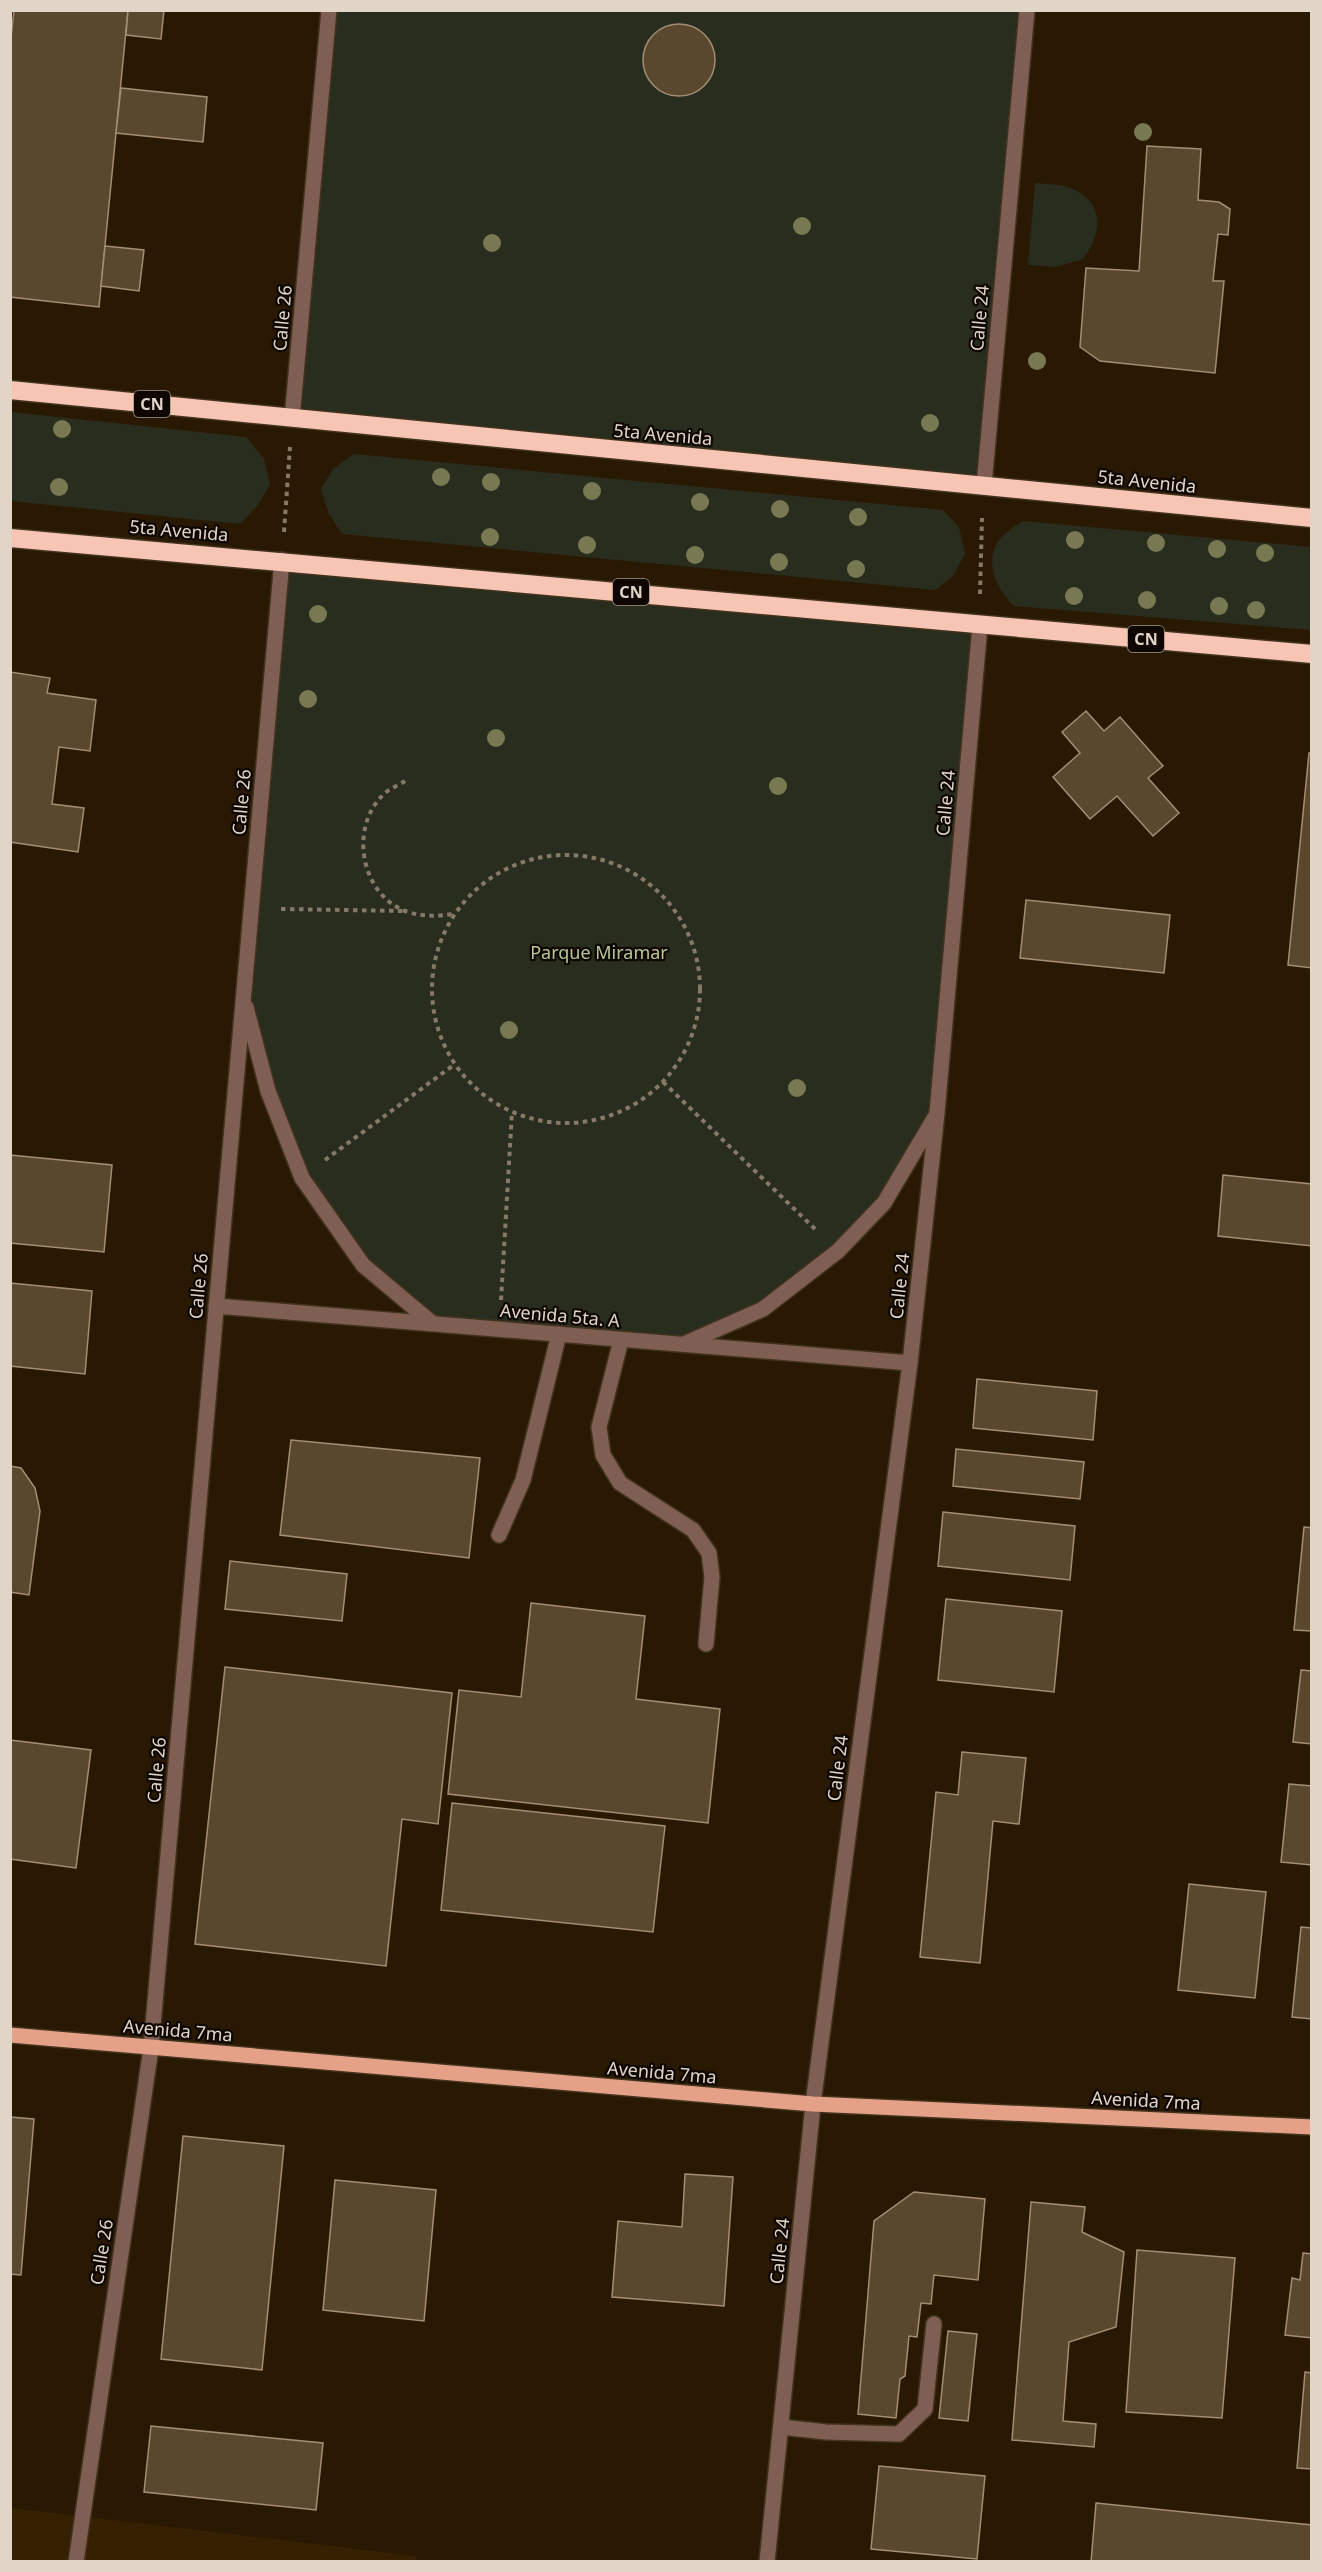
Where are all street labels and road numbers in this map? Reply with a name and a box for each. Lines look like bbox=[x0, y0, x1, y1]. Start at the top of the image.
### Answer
street label: Calle 26 bbox=[267, 284, 297, 352]
street label: Calle 24 bbox=[964, 284, 994, 352]
road number: CN bbox=[134, 391, 170, 417]
street label: 5ta Avenida bbox=[612, 418, 714, 450]
street label: 5ta Avenida bbox=[1096, 464, 1198, 498]
street label: 5ta Avenida bbox=[128, 514, 230, 546]
road number: CN bbox=[613, 579, 649, 605]
road number: CN bbox=[1128, 626, 1164, 652]
street label: Calle 26 bbox=[226, 768, 256, 836]
street label: Calle 24 bbox=[930, 769, 960, 837]
street label: Calle 26 bbox=[183, 1252, 213, 1320]
street label: Calle 24 bbox=[884, 1252, 914, 1320]
street label: Avenida 5ta. A bbox=[499, 1298, 621, 1332]
street label: Calle 24 bbox=[821, 1734, 853, 1802]
street label: Calle 26 bbox=[141, 1736, 171, 1804]
street label: Avenida 7ma bbox=[122, 2013, 234, 2047]
street label: Avenida 7ma bbox=[606, 2055, 718, 2089]
street label: Avenida 7ma bbox=[1091, 2085, 1201, 2115]
street label: Calle 26 bbox=[84, 2217, 118, 2287]
street label: Calle 24 bbox=[764, 2217, 794, 2285]

